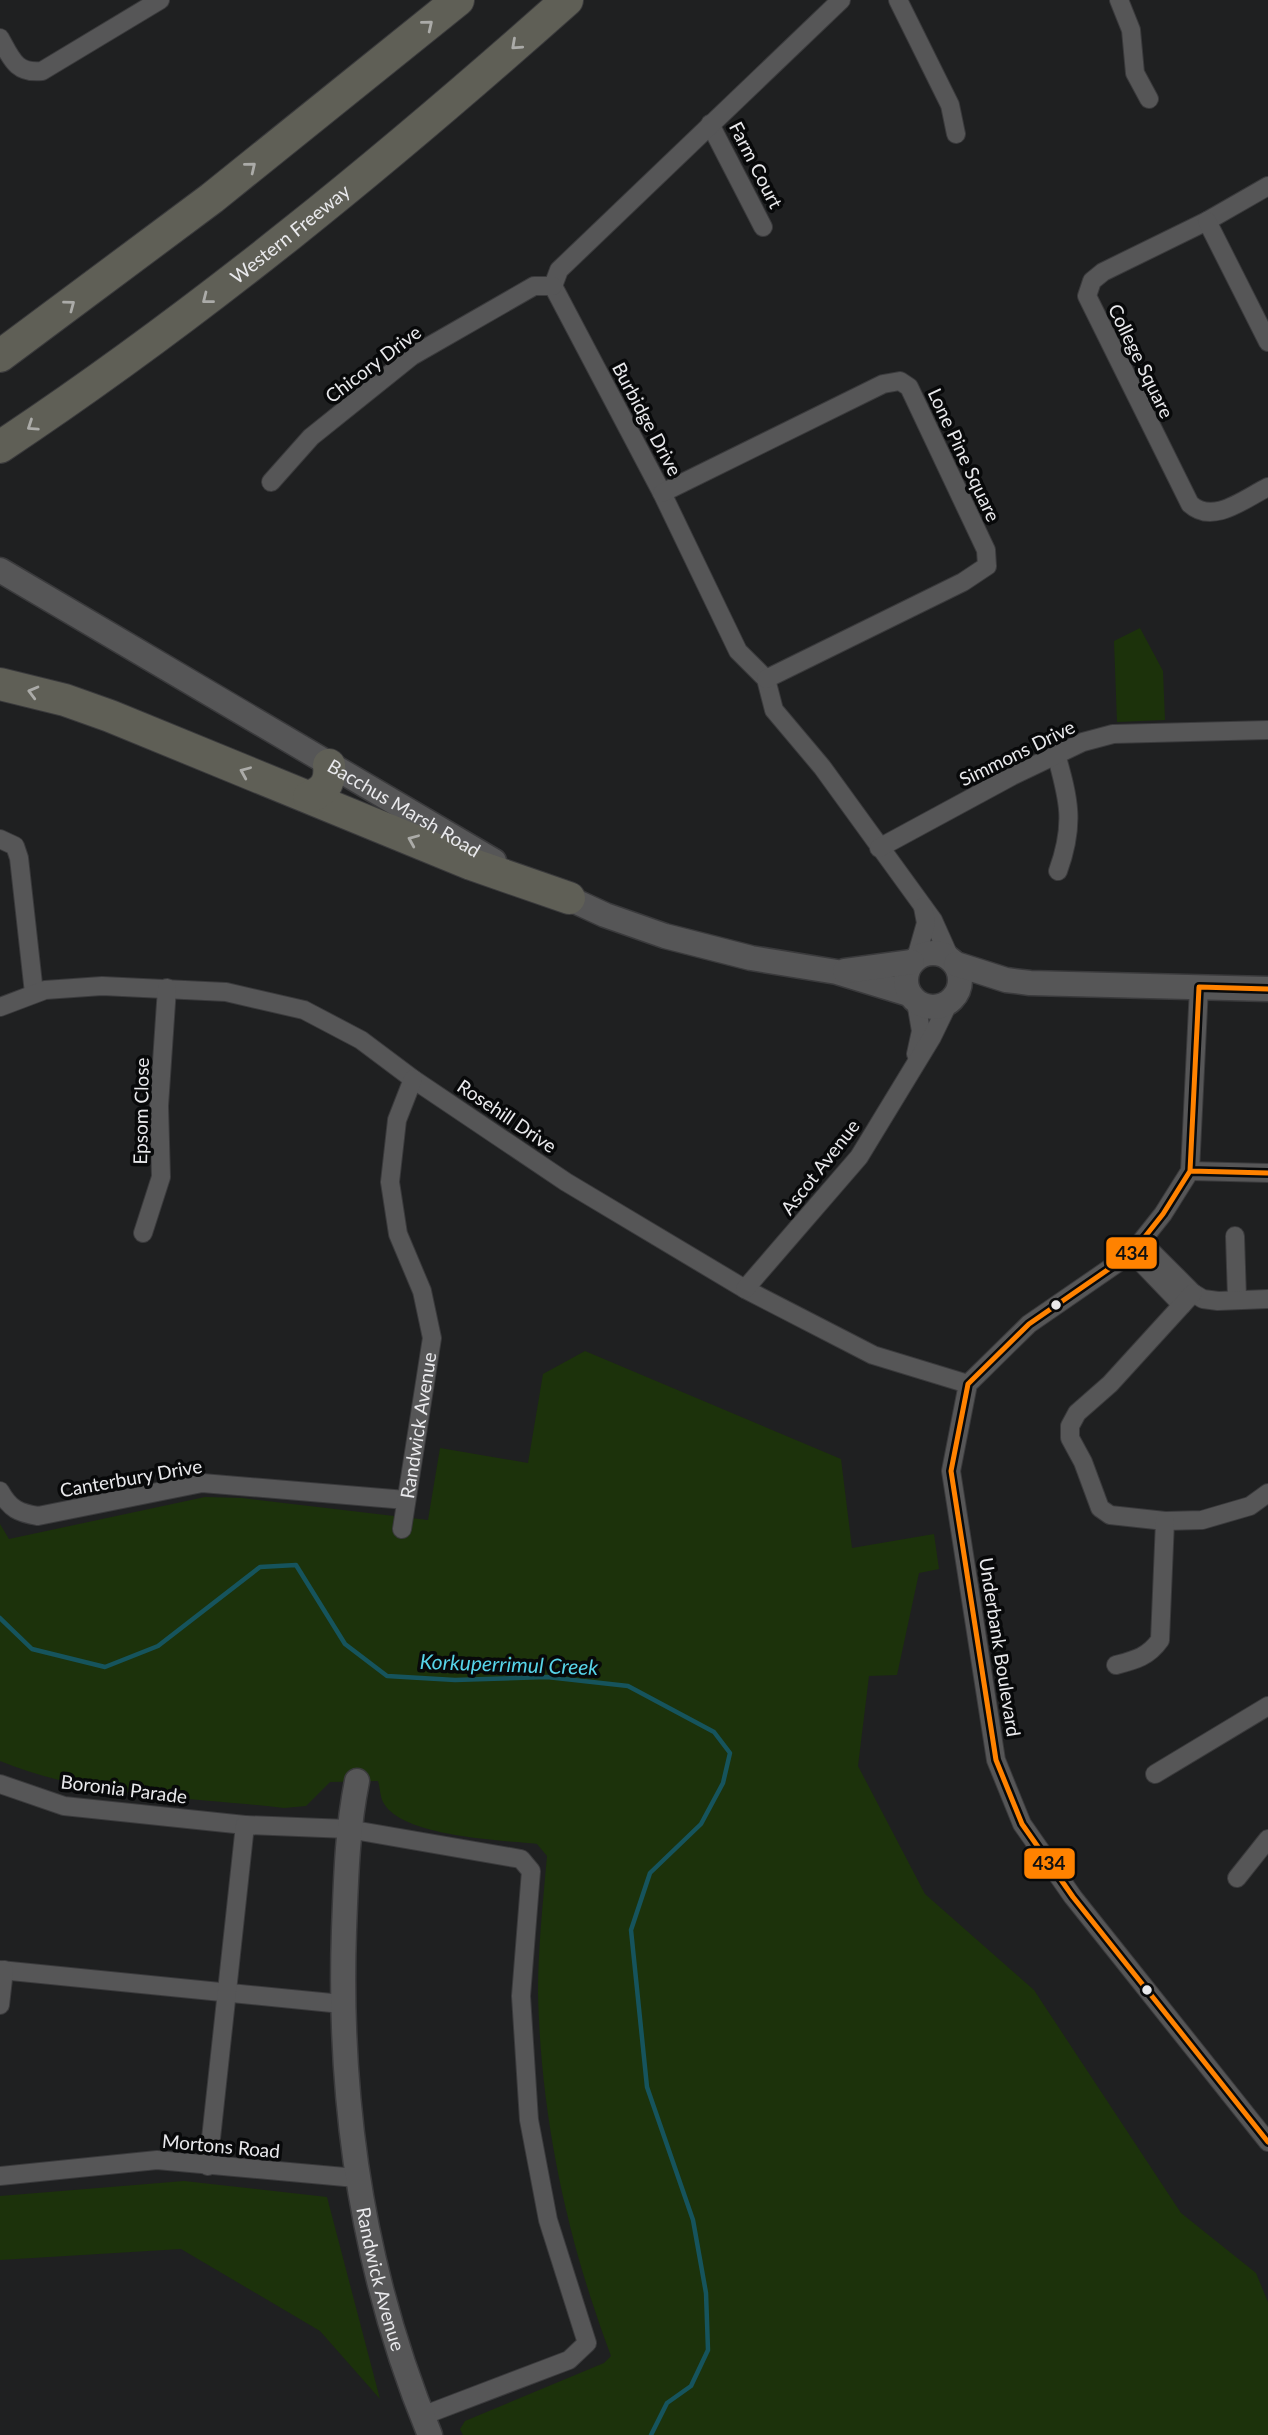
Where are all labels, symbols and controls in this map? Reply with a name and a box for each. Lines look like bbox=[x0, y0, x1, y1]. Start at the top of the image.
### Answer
one-way arrow bbox=[421, 20, 433, 33]
one-way arrow bbox=[511, 37, 524, 50]
street label: Farm Court bbox=[725, 118, 788, 212]
one-way arrow bbox=[244, 163, 256, 176]
street label: Western Freeway bbox=[225, 179, 354, 288]
one-way arrow bbox=[203, 290, 215, 303]
street label: College Square bbox=[1104, 300, 1179, 422]
one-way arrow bbox=[62, 301, 75, 313]
street label: Chicory Drive bbox=[320, 320, 425, 407]
street label: Burbidge Drive bbox=[608, 358, 687, 480]
street label: Lone Pine Square bbox=[924, 385, 1005, 525]
one-way arrow bbox=[27, 417, 40, 430]
one-way arrow bbox=[27, 685, 39, 700]
street label: Simmons Drive bbox=[955, 715, 1078, 790]
street label: Bacchus Marsh Road bbox=[324, 754, 485, 862]
one-way arrow bbox=[240, 766, 252, 780]
one-way arrow bbox=[408, 834, 420, 848]
street label: Epsom Close bbox=[128, 1057, 153, 1165]
street label: Rosehill Drive bbox=[453, 1074, 561, 1157]
street label: Ascot Avenue bbox=[775, 1114, 864, 1219]
line badge: 434 bbox=[1105, 1236, 1158, 1270]
text: 434 bbox=[1115, 1241, 1149, 1264]
unlabelled marker bbox=[1049, 1298, 1063, 1312]
street label: Randwick Avenue bbox=[395, 1350, 441, 1500]
street label: Canterbury Drive bbox=[58, 1454, 204, 1501]
street label: Underbank Boulevard bbox=[975, 1556, 1026, 1738]
water label: Korkuperrimul Creek bbox=[419, 1648, 600, 1679]
street label: Boronia Parade bbox=[60, 1769, 189, 1808]
line badge: 434 bbox=[1023, 1847, 1076, 1880]
text: 434 bbox=[1032, 1851, 1066, 1874]
unlabelled marker bbox=[1140, 1983, 1154, 1997]
street label: Mortons Road bbox=[161, 2129, 281, 2162]
street label: Randwick Avenue bbox=[352, 2205, 410, 2354]

